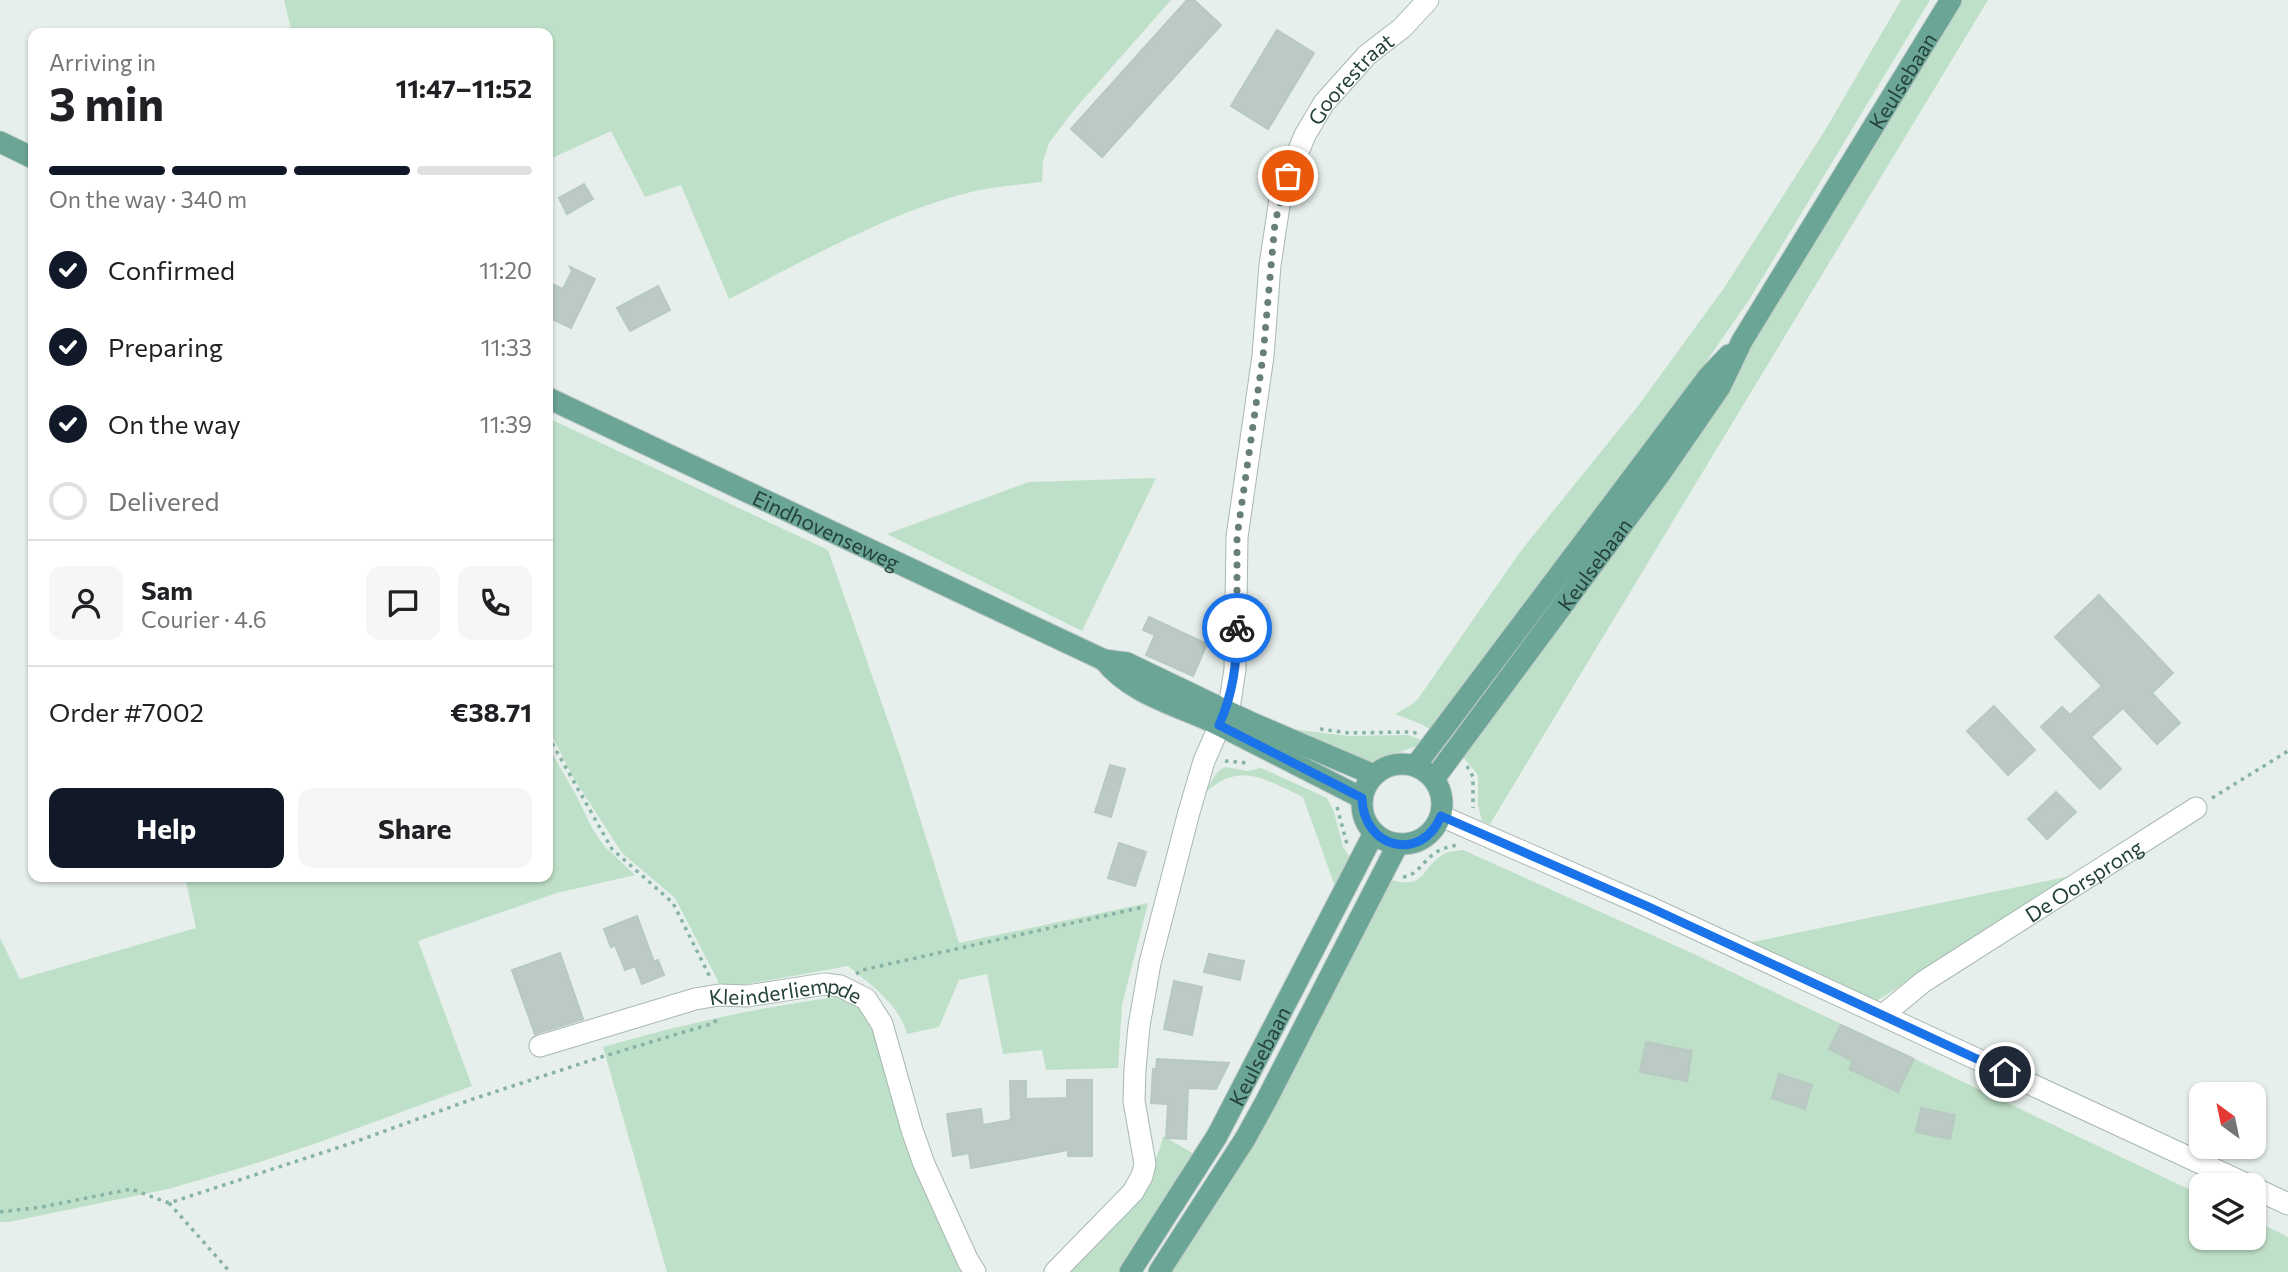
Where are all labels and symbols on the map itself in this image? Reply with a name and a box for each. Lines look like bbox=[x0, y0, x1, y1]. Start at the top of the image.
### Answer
street label: Goorestraat bbox=[1302, 27, 1398, 129]
street label: Keulsebaan bbox=[1863, 28, 1941, 133]
pin bbox=[1258, 146, 1318, 206]
street label: Eindhovenseweg bbox=[749, 484, 904, 575]
street label: Keulsebaan bbox=[1551, 513, 1636, 615]
courier bbox=[1202, 593, 1272, 663]
street label: De Oorsprong bbox=[2020, 833, 2147, 926]
street label: Kleinderliempde bbox=[707, 971, 866, 1009]
street label: Keulsebaan bbox=[1223, 1002, 1295, 1110]
pin bbox=[1975, 1042, 2035, 1102]
north arrow bbox=[2189, 1082, 2266, 1158]

